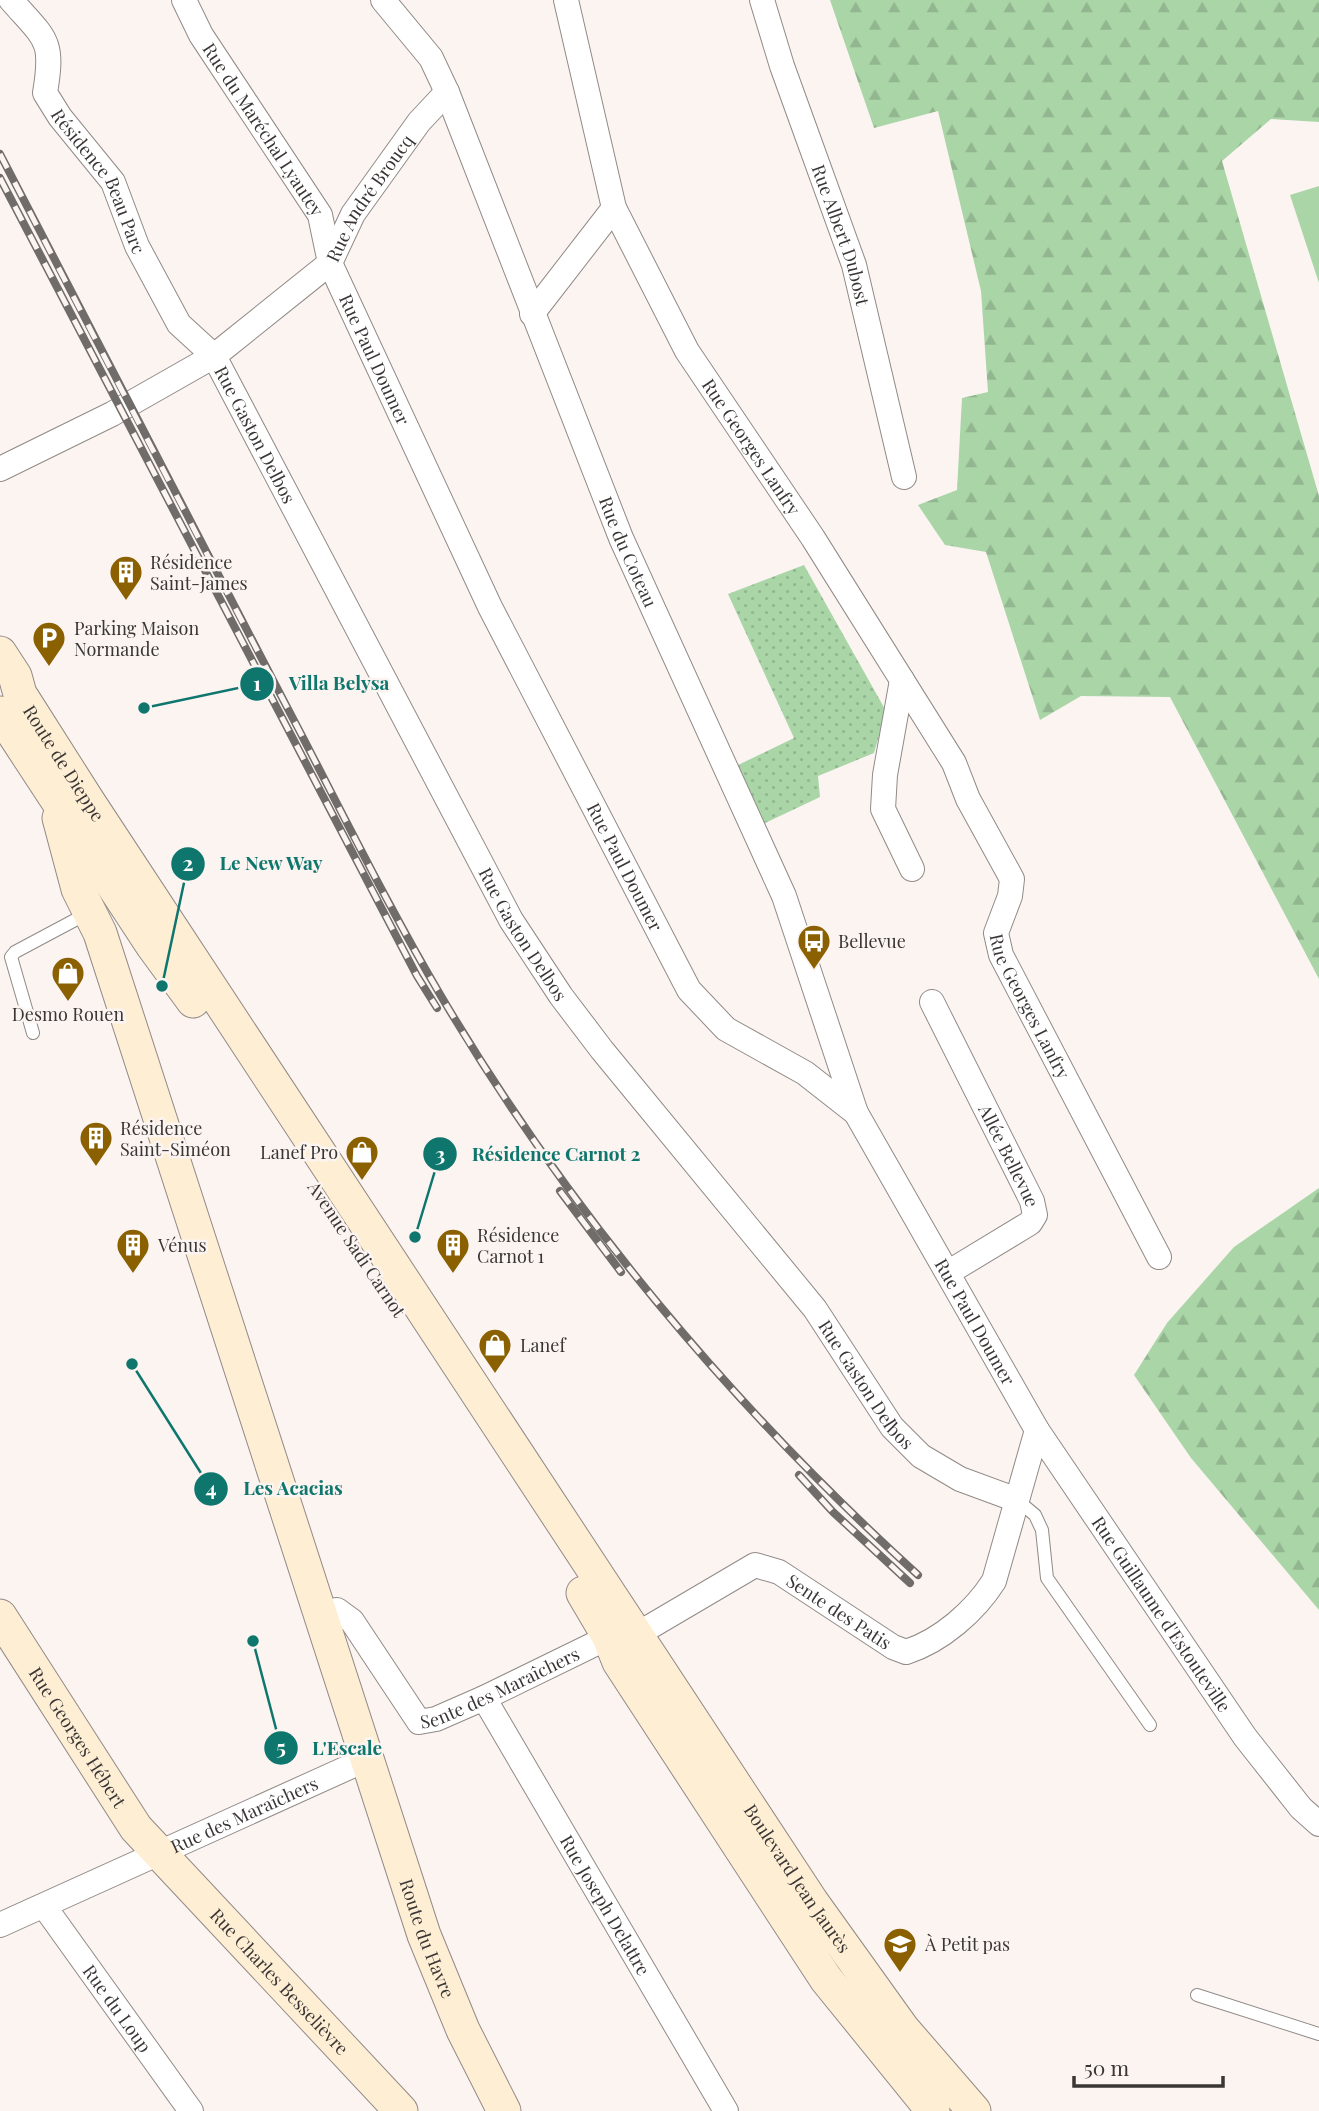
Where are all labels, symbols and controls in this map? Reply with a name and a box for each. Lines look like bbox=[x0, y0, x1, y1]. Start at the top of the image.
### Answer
street label: Rue du Maréchal Lyautey bbox=[197, 38, 329, 221]
street label: Résidence Beau Parc bbox=[46, 104, 151, 258]
street label: Rue André Broucq bbox=[320, 129, 418, 266]
street label: Rue Albert Dubost bbox=[807, 161, 875, 308]
street label: Rue Paul Doumer bbox=[334, 290, 416, 429]
street label: Rue Gaston Delbos bbox=[209, 362, 301, 507]
street label: Rue Georges Lanfry bbox=[697, 374, 806, 520]
street label: Rue du Coteau bbox=[594, 493, 663, 611]
place label: Résidence Saint-James bbox=[150, 550, 248, 595]
building icon: Résidence Saint-James bbox=[107, 553, 145, 602]
place label: Parking Maison Normande bbox=[74, 616, 199, 661]
parking icon: Parking Maison Normande bbox=[30, 619, 68, 668]
callout: Villa Belysa bbox=[240, 664, 403, 704]
text: 1 bbox=[253, 668, 261, 696]
text: Villa Belysa bbox=[288, 669, 390, 695]
street label: Route de Dieppe bbox=[18, 700, 110, 826]
street label: Rue Paul Doumer bbox=[582, 799, 668, 935]
callout: Le New Way bbox=[170, 844, 338, 884]
text: 2 bbox=[183, 848, 194, 876]
text: Le New Way bbox=[219, 849, 323, 875]
street label: Rue Gaston Delbos bbox=[473, 863, 573, 1005]
bus stop icon: Bellevue bbox=[795, 922, 833, 971]
place label: Bellevue bbox=[838, 929, 906, 953]
street label: Rue Georges Lanfry bbox=[985, 931, 1076, 1083]
shop icon: Desmo Rouen bbox=[49, 954, 87, 1003]
place label: Desmo Rouen bbox=[12, 1002, 124, 1026]
street label: Allée Bellevue bbox=[973, 1099, 1045, 1209]
place label: Résidence Saint-Siméon bbox=[120, 1116, 231, 1161]
building icon: Résidence Saint-Siméon bbox=[77, 1119, 115, 1168]
shop icon: Lanef Pro bbox=[343, 1133, 381, 1182]
callout: Résidence Carnot 2 bbox=[423, 1134, 654, 1174]
text: 3 bbox=[435, 1139, 445, 1167]
place label: Lanef Pro bbox=[260, 1140, 338, 1164]
text: Résidence Carnot 2 bbox=[472, 1140, 640, 1166]
street label: Avenue Sadi Carnot bbox=[302, 1176, 412, 1322]
place label: Résidence Carnot 1 bbox=[477, 1223, 559, 1268]
building icon: Vénus bbox=[114, 1226, 152, 1275]
building icon: Résidence Carnot 1 bbox=[434, 1226, 472, 1275]
place label: Vénus bbox=[157, 1233, 207, 1257]
street label: Rue Paul Doumer bbox=[930, 1254, 1021, 1389]
street label: Rue Gaston Delbos bbox=[813, 1315, 919, 1454]
shop icon: Lanef bbox=[476, 1326, 514, 1375]
place label: Lanef bbox=[520, 1333, 567, 1357]
callout: Les Acacias bbox=[193, 1469, 357, 1509]
text: 4 bbox=[205, 1473, 217, 1501]
text: Les Acacias bbox=[243, 1474, 343, 1500]
street label: Rue Guillaume d'Estouteville bbox=[1087, 1511, 1237, 1717]
street label: Sente des Patis bbox=[782, 1568, 896, 1655]
street label: Sente des Maraîchers bbox=[418, 1641, 583, 1734]
street label: Rue Georges Hébert bbox=[24, 1662, 132, 1813]
callout: L'Escale bbox=[263, 1728, 396, 1768]
text: 5 bbox=[276, 1732, 286, 1760]
text: L'Escale bbox=[312, 1734, 382, 1760]
street label: Rue des Maraîchers bbox=[167, 1771, 322, 1858]
street label: Boulevard Jean Jaurès bbox=[739, 1799, 856, 1957]
street label: Rue Joseph Delattre bbox=[555, 1830, 656, 1980]
street label: Route du Havre bbox=[395, 1876, 461, 2001]
street label: Rue Charles Besselièvre bbox=[205, 1903, 354, 2060]
school or university icon: À Petit pas bbox=[881, 1925, 919, 1974]
place label: À Petit pas bbox=[924, 1932, 1010, 1956]
street label: Rue du Loup bbox=[78, 1960, 157, 2057]
scale bar bbox=[1074, 2044, 1223, 2088]
text: 50 m bbox=[1084, 2053, 1130, 2081]

